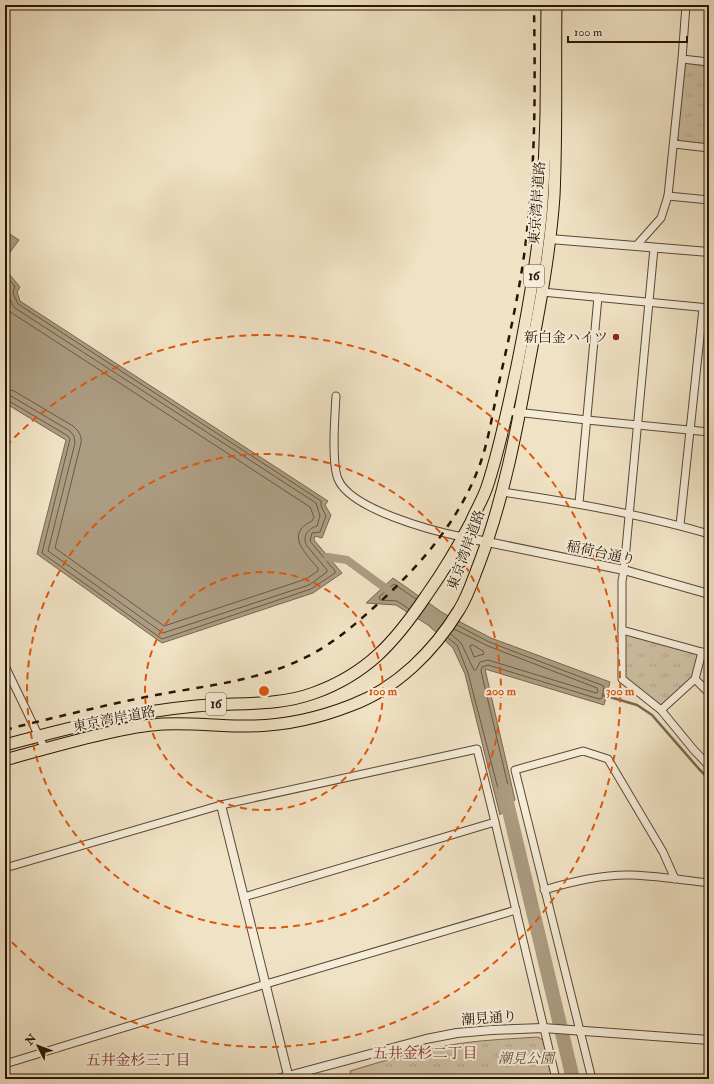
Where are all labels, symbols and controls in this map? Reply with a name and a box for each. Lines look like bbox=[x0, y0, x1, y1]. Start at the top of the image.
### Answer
scale bar bbox=[568, 18, 687, 44]
text: 100 m bbox=[574, 25, 603, 40]
street label: 東京湾岸道路 bbox=[526, 161, 548, 245]
road number: 16 bbox=[524, 265, 544, 287]
place label: 新白金ハイツ bbox=[524, 329, 608, 346]
marker: 新白金ハイツ bbox=[611, 332, 621, 342]
street label: 東京湾岸道路 bbox=[444, 508, 488, 592]
street label: 稲荷台通り bbox=[565, 537, 637, 569]
centre of rings bbox=[257, 684, 271, 698]
text: 100 m bbox=[369, 684, 398, 699]
text: 200 m bbox=[486, 684, 517, 699]
text: 300 m bbox=[606, 684, 635, 699]
road number: 16 bbox=[206, 693, 226, 715]
street label: 東京湾岸道路 bbox=[71, 703, 157, 735]
street label: 潮見通り bbox=[460, 1008, 518, 1028]
north arrow bbox=[18, 1026, 58, 1066]
text: N bbox=[22, 1031, 40, 1048]
district label: 五井金杉二丁目 bbox=[372, 1044, 478, 1063]
park label: 潮見公園 bbox=[498, 1050, 556, 1067]
district label: 五井金杉三丁目 bbox=[85, 1051, 191, 1070]

